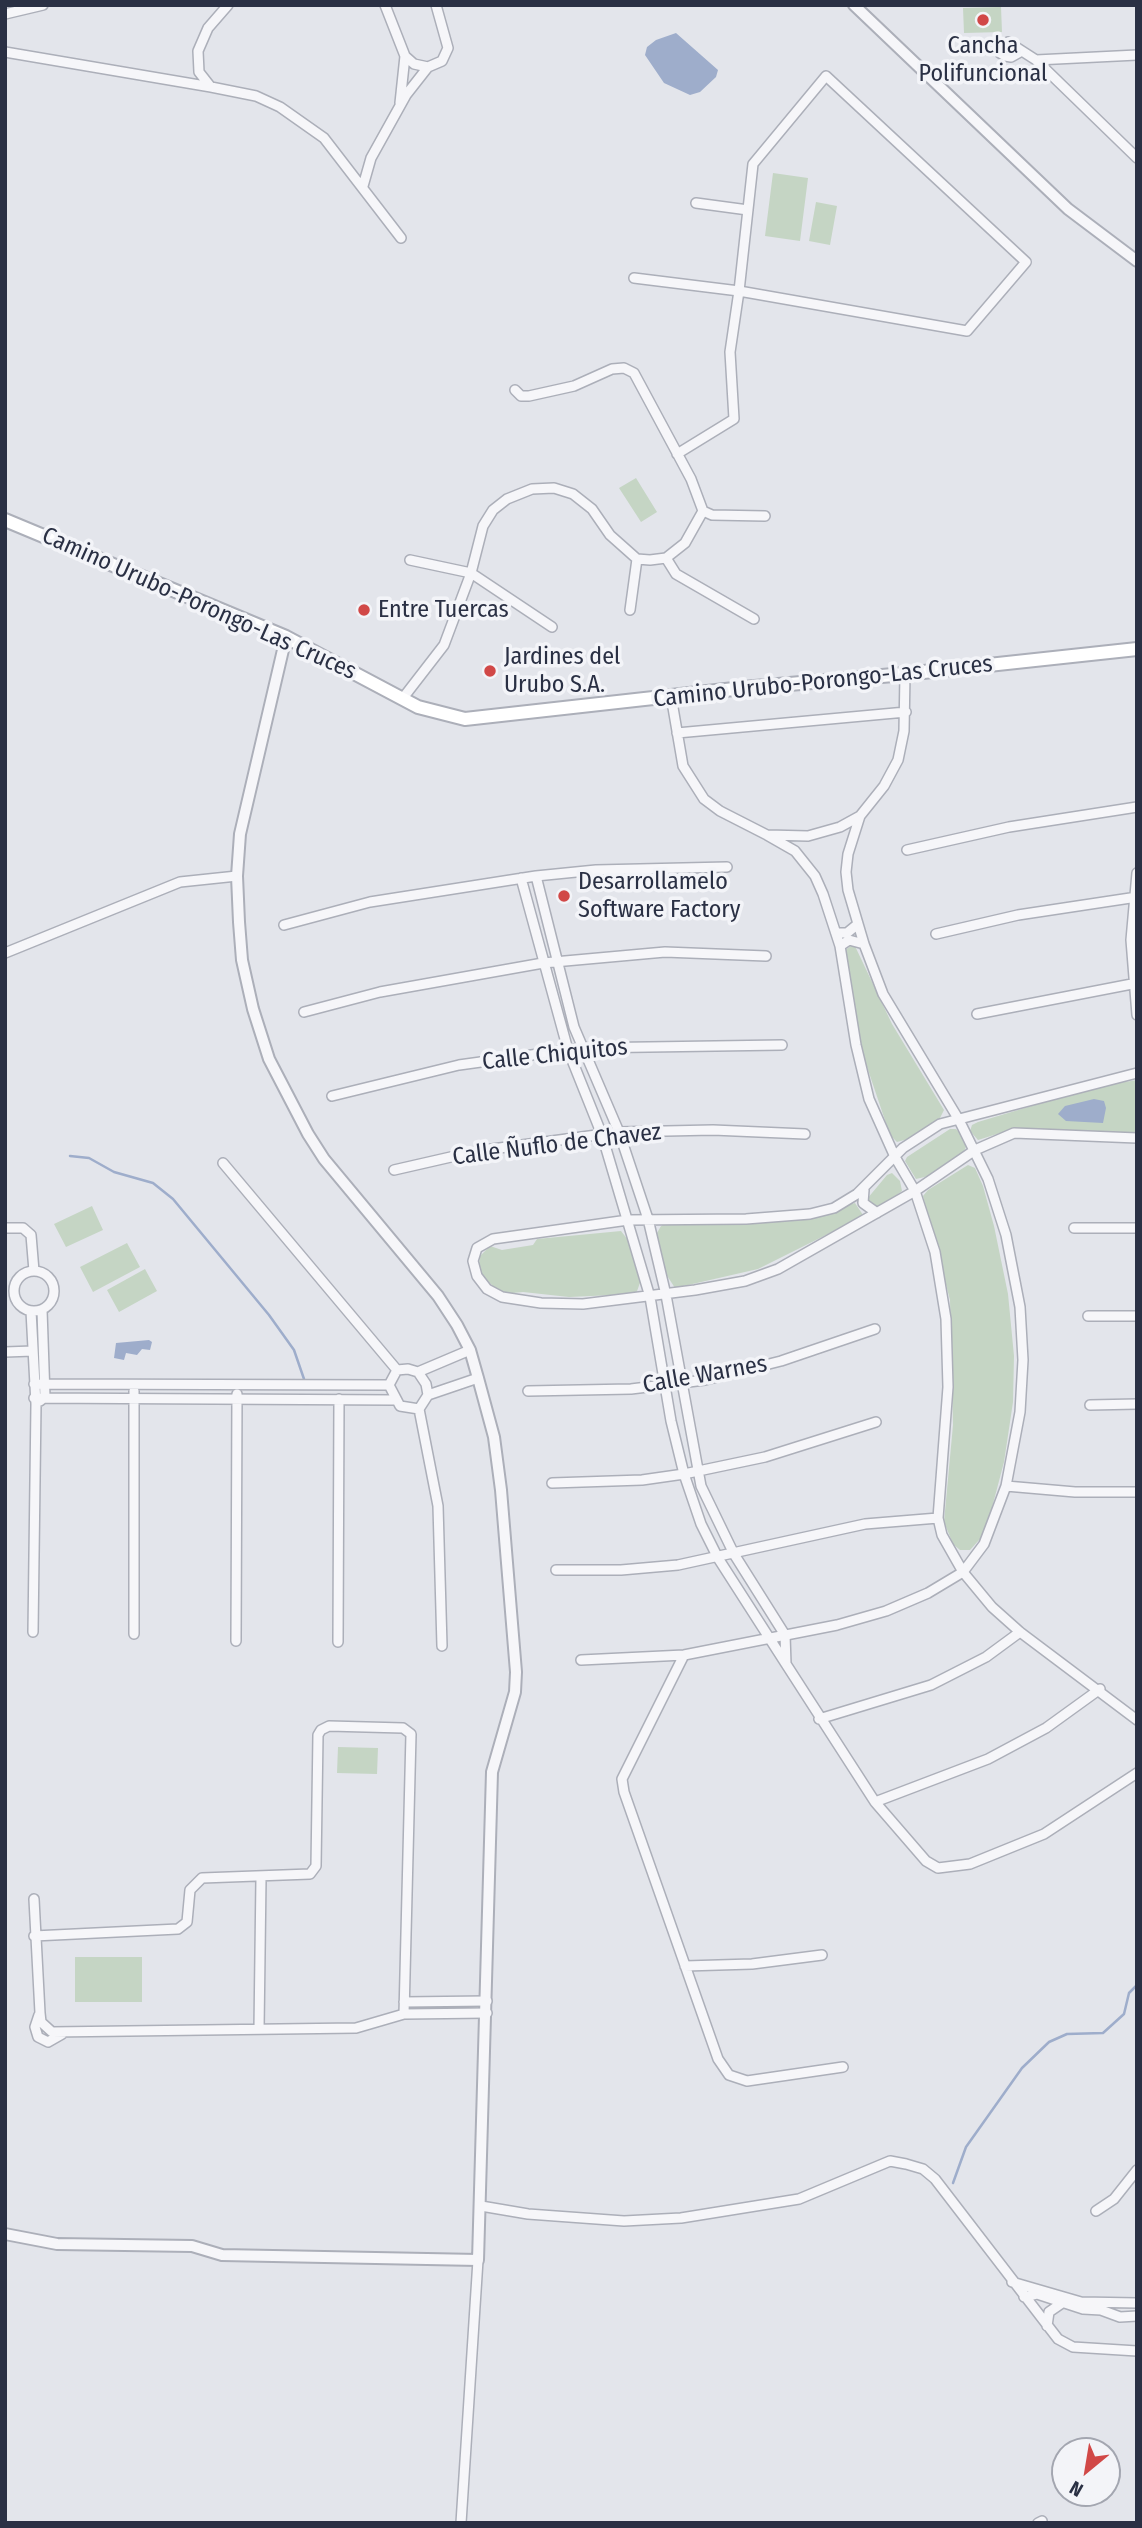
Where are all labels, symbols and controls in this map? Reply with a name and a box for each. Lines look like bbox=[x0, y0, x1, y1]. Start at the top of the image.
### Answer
marker: Cancha Polifuncional bbox=[975, 12, 991, 28]
place label: Cancha Polifuncional bbox=[919, 32, 1047, 88]
street label: Camino Urubo-Porongo-Las Cruces bbox=[37, 522, 361, 686]
place label: Entre Tuercas bbox=[378, 596, 509, 624]
marker: Entre Tuercas bbox=[356, 602, 372, 618]
place label: Jardines del Urubo S.A. bbox=[504, 643, 620, 699]
street label: Camino Urubo-Porongo-Las Cruces bbox=[652, 650, 994, 714]
marker: Jardines del Urubo S.A. bbox=[482, 663, 498, 679]
place label: Desarrollamelo Software Factory bbox=[578, 868, 740, 924]
marker: Desarrollamelo Software Factory bbox=[556, 888, 572, 904]
street label: Calle Chiquitos bbox=[481, 1033, 629, 1077]
street label: Calle Ñuflo de Chavez bbox=[451, 1118, 663, 1172]
street label: Calle Warnes bbox=[641, 1350, 769, 1400]
north arrow bbox=[1051, 2437, 1121, 2507]
text: N bbox=[1066, 2476, 1087, 2502]

